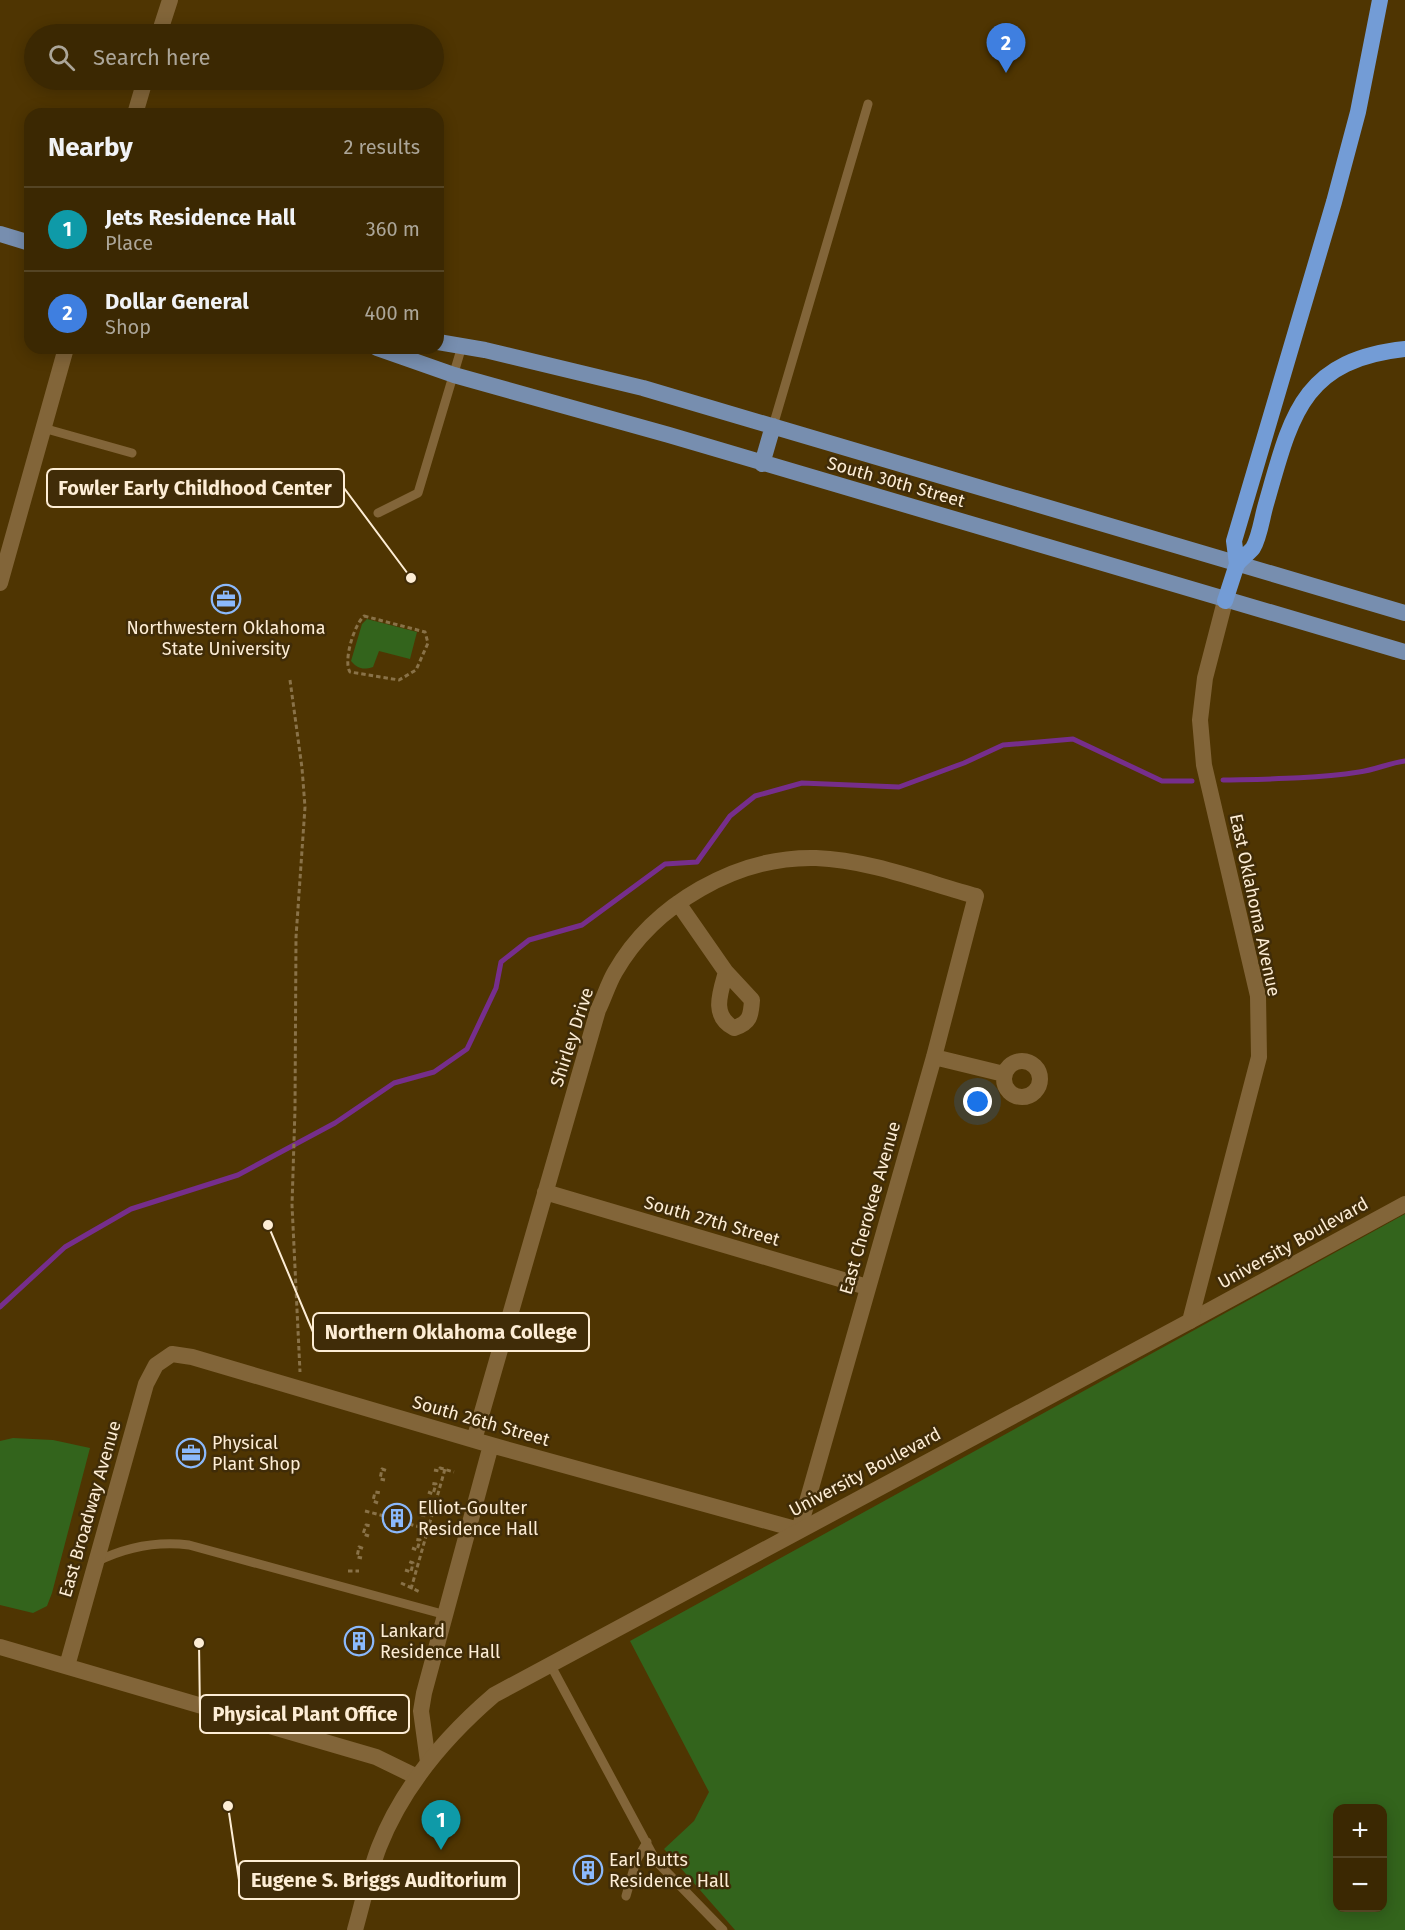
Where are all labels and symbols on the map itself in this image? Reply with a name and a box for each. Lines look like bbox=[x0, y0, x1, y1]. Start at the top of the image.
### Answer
pin: 2 bbox=[986, 23, 1026, 73]
street label: South 30th Street bbox=[825, 452, 968, 512]
callout: Fowler Early Childhood Center bbox=[47, 469, 344, 507]
text: Fowler Early Childhood Center bbox=[58, 476, 333, 500]
office icon: Northwestern Oklahoma State University bbox=[210, 583, 242, 615]
place label: Northwestern Oklahoma State University bbox=[126, 617, 326, 660]
street label: East Oklahoma Avenue bbox=[1225, 812, 1285, 998]
street label: Shirley Drive bbox=[546, 985, 598, 1089]
your location bbox=[963, 1087, 992, 1116]
street label: East Cherokee Avenue bbox=[835, 1119, 905, 1297]
street label: South 27th Street bbox=[642, 1191, 783, 1251]
street label: University Boulevard bbox=[1214, 1192, 1372, 1294]
callout: Northern Oklahoma College bbox=[313, 1313, 589, 1351]
text: Northern Oklahoma College bbox=[325, 1320, 577, 1344]
street label: South 26th Street bbox=[410, 1391, 553, 1451]
street label: East Broadway Avenue bbox=[54, 1418, 126, 1600]
street label: University Boulevard bbox=[785, 1423, 945, 1521]
place label: Physical Plant Shop bbox=[212, 1432, 301, 1475]
office icon: Physical Plant Shop bbox=[175, 1437, 207, 1469]
place label: Elliot-Goulter Residence Hall bbox=[418, 1497, 538, 1540]
building icon: Elliot-Goulter Residence Hall bbox=[381, 1502, 413, 1534]
place label: Lankard Residence Hall bbox=[380, 1620, 500, 1663]
building icon: Lankard Residence Hall bbox=[343, 1625, 375, 1657]
callout: Physical Plant Office bbox=[200, 1695, 409, 1733]
text: Physical Plant Office bbox=[212, 1702, 398, 1726]
pin: 1 bbox=[422, 1800, 460, 1850]
place label: Earl Butts Residence Hall bbox=[609, 1849, 729, 1892]
building icon: Earl Butts Residence Hall bbox=[572, 1854, 604, 1886]
callout: Eugene S. Briggs Auditorium bbox=[239, 1861, 519, 1899]
text: Eugene S. Briggs Auditorium bbox=[251, 1868, 507, 1892]

